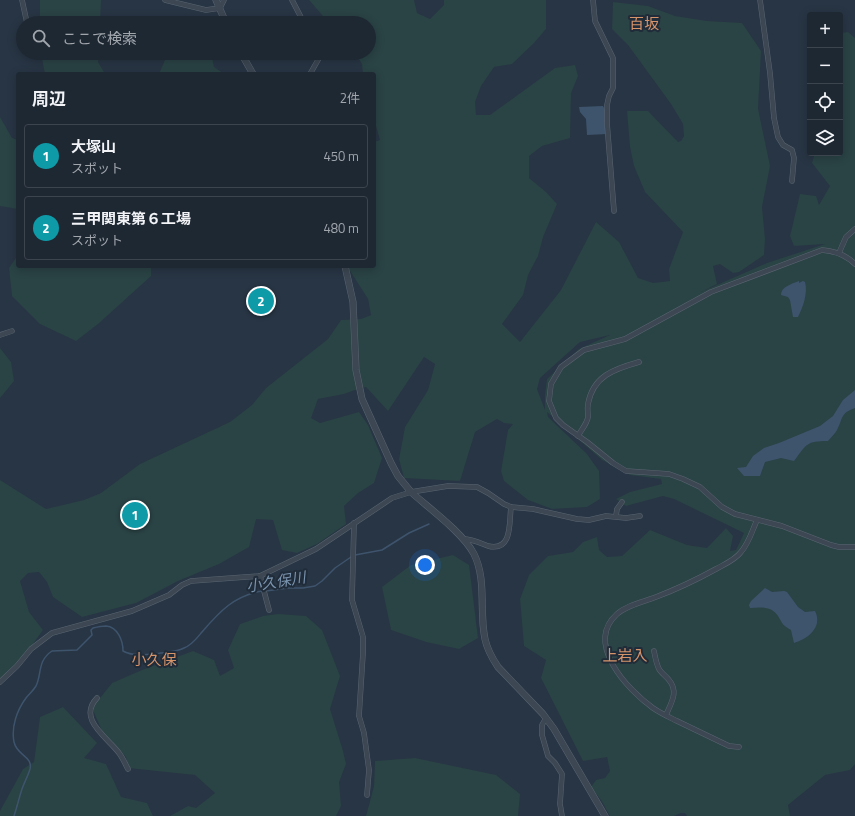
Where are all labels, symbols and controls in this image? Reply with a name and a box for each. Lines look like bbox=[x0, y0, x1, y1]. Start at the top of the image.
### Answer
district label: 百坂 bbox=[629, 12, 659, 35]
map controls bbox=[807, 12, 843, 156]
button: + bbox=[807, 12, 843, 48]
search box bbox=[16, 16, 376, 60]
icon: search bbox=[30, 27, 52, 49]
text: ここで検索 bbox=[62, 27, 137, 50]
button: − bbox=[807, 48, 843, 84]
button: locate bbox=[807, 84, 843, 120]
text: 周辺 bbox=[32, 86, 66, 112]
text: 2件 bbox=[340, 88, 360, 108]
button: layers bbox=[807, 120, 843, 156]
text: 大塚山 bbox=[71, 135, 116, 158]
text: 1 bbox=[42, 146, 50, 166]
text: 450 m bbox=[323, 146, 359, 166]
text: スポット bbox=[71, 158, 123, 178]
text: 三甲関東第６工場 bbox=[71, 207, 191, 230]
text: 2 bbox=[42, 218, 50, 238]
text: 480 m bbox=[323, 218, 359, 238]
text: スポット bbox=[71, 230, 123, 250]
pin: 2 bbox=[248, 286, 274, 316]
pin: 1 bbox=[122, 500, 148, 530]
your location bbox=[415, 555, 435, 575]
water label: 小久保川 bbox=[244, 565, 309, 598]
district label: 上岩入 bbox=[602, 644, 648, 667]
district label: 小久保 bbox=[131, 648, 177, 671]

